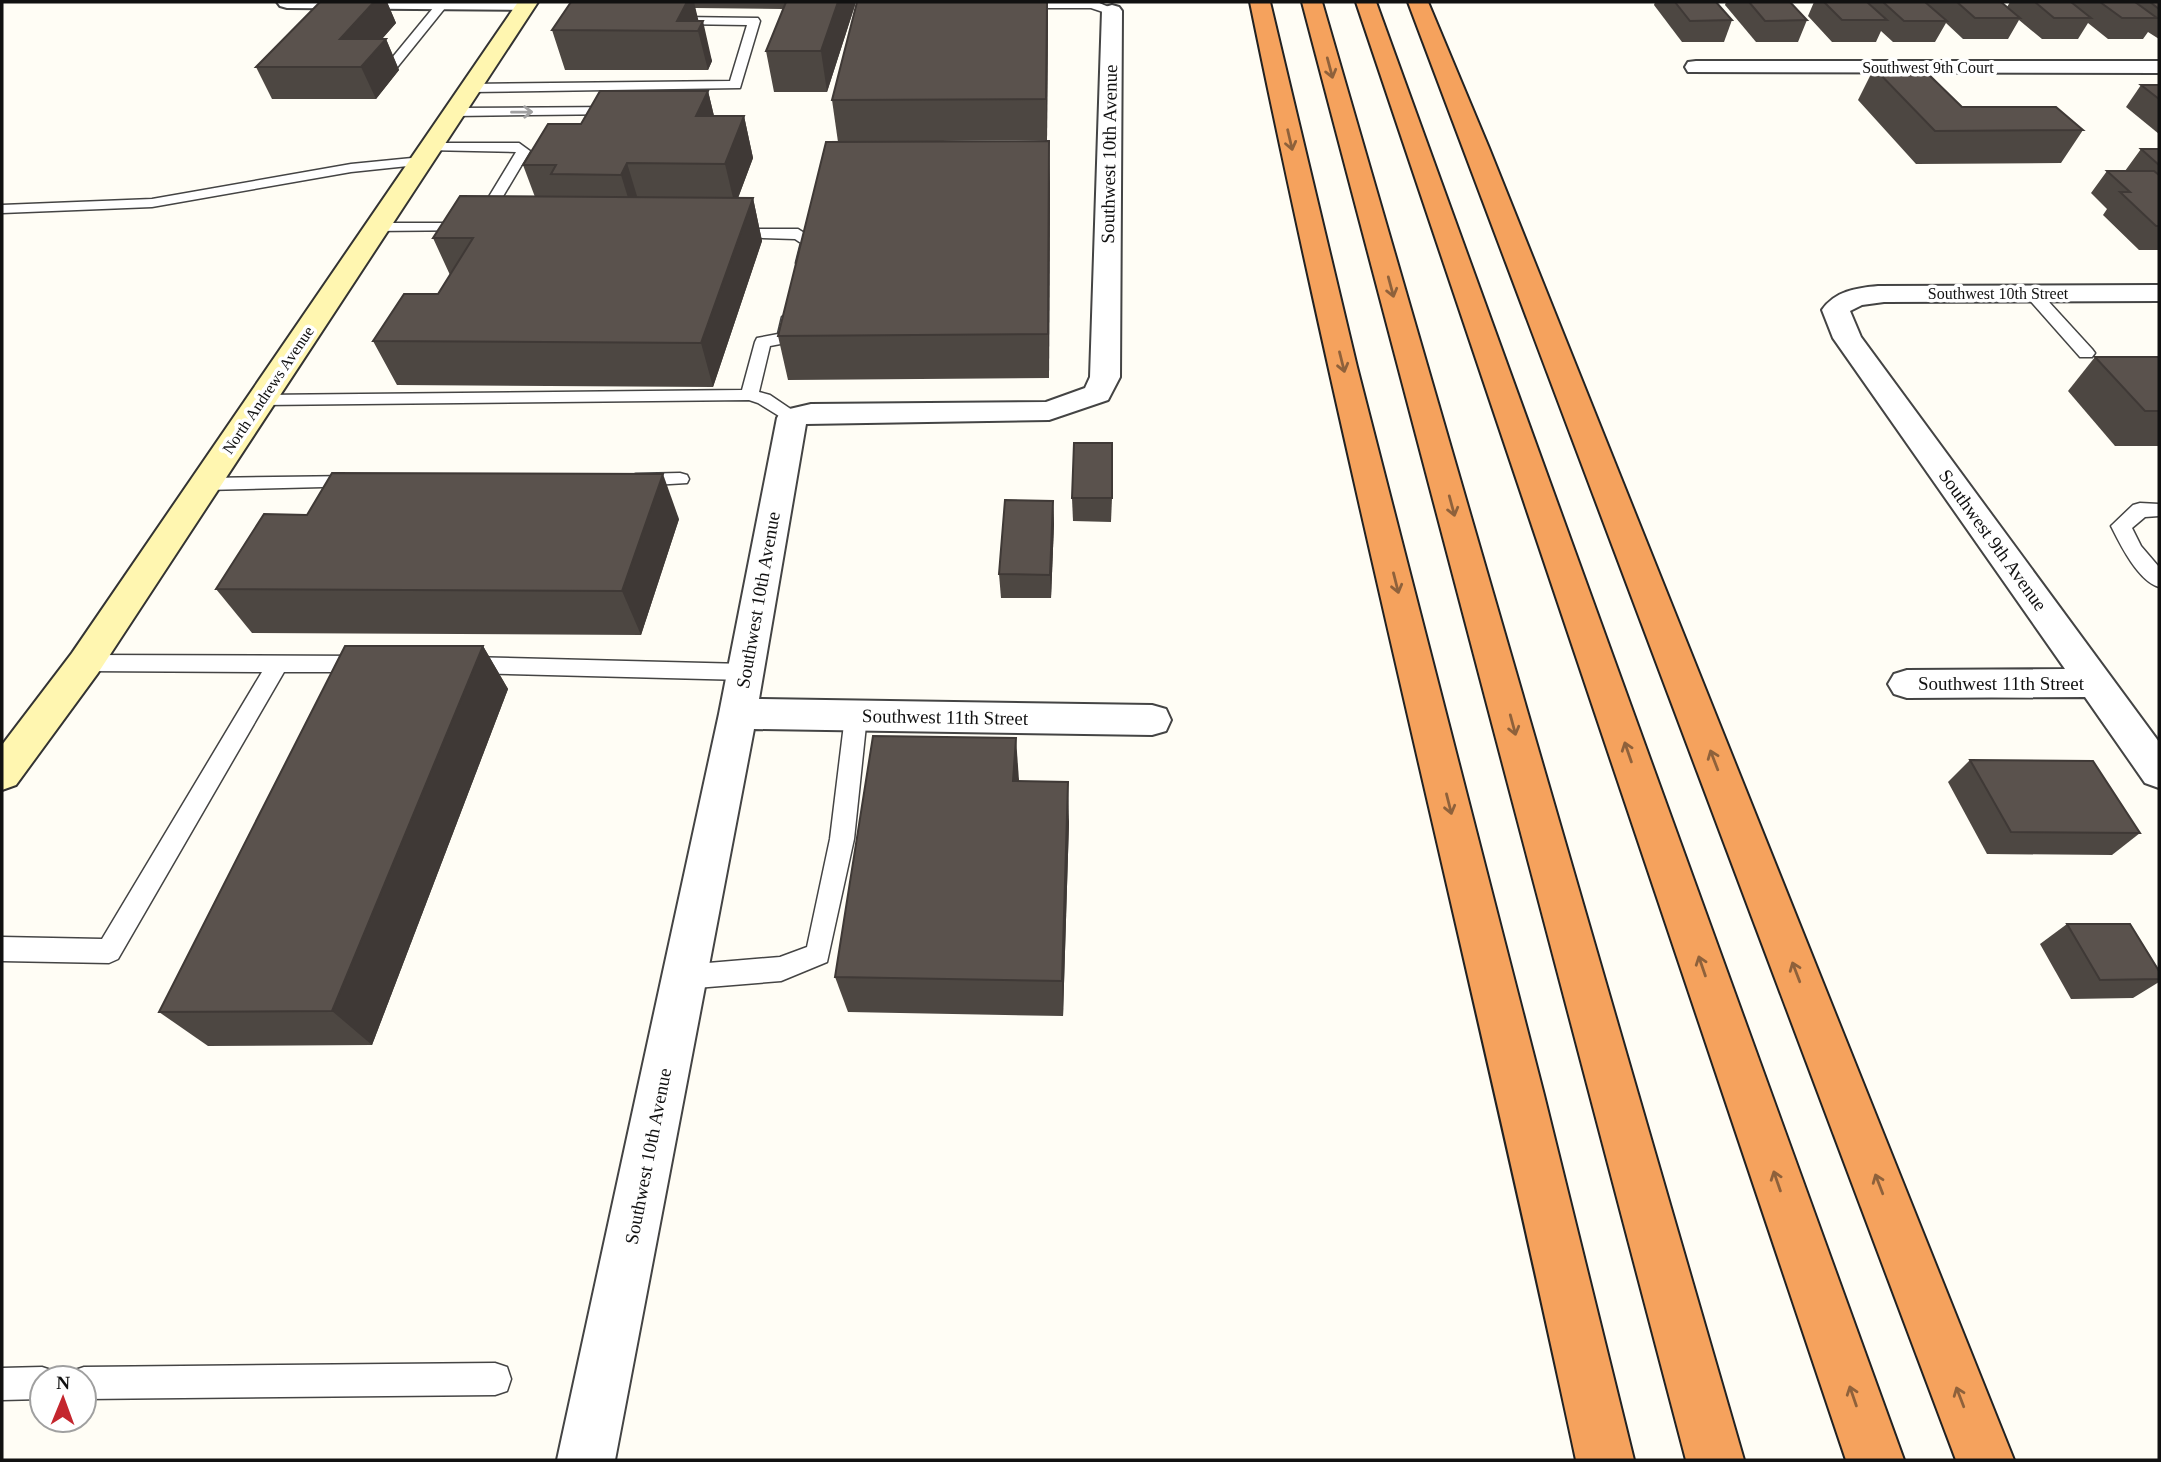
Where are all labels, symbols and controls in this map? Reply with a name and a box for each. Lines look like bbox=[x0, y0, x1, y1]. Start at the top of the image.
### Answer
one-way arrow bbox=[1325, 56, 1338, 78]
street label: Southwest 9th Court bbox=[1862, 59, 1994, 76]
street label: Southwest 10th Avenue bbox=[1097, 64, 1121, 244]
one-way arrow bbox=[510, 105, 533, 119]
one-way arrow bbox=[1284, 128, 1297, 151]
one-way arrow bbox=[1385, 275, 1398, 298]
street label: Southwest 10th Street bbox=[1928, 285, 2069, 302]
street label: North Andrews Avenue bbox=[219, 323, 317, 457]
one-way arrow bbox=[1336, 350, 1349, 373]
street label: Southwest 9th Avenue bbox=[1935, 465, 2051, 615]
one-way arrow bbox=[1446, 494, 1459, 517]
street label: Southwest 10th Avenue bbox=[732, 510, 784, 690]
one-way arrow bbox=[1390, 571, 1403, 594]
street label: Southwest 11th Street bbox=[1918, 673, 2085, 694]
street label: Southwest 11th Street bbox=[862, 705, 1029, 729]
one-way arrow bbox=[1507, 714, 1520, 736]
one-way arrow bbox=[1621, 741, 1633, 763]
one-way arrow bbox=[1707, 750, 1720, 771]
one-way arrow bbox=[1443, 792, 1456, 815]
one-way arrow bbox=[1695, 956, 1707, 978]
one-way arrow bbox=[1789, 962, 1802, 984]
street label: Southwest 10th Avenue bbox=[621, 1066, 675, 1246]
one-way arrow bbox=[1770, 1171, 1782, 1193]
one-way arrow bbox=[1871, 1174, 1884, 1196]
north arrow bbox=[28, 1364, 98, 1434]
text: N bbox=[56, 1372, 71, 1393]
one-way arrow bbox=[1845, 1385, 1858, 1407]
one-way arrow bbox=[1953, 1386, 1966, 1408]

